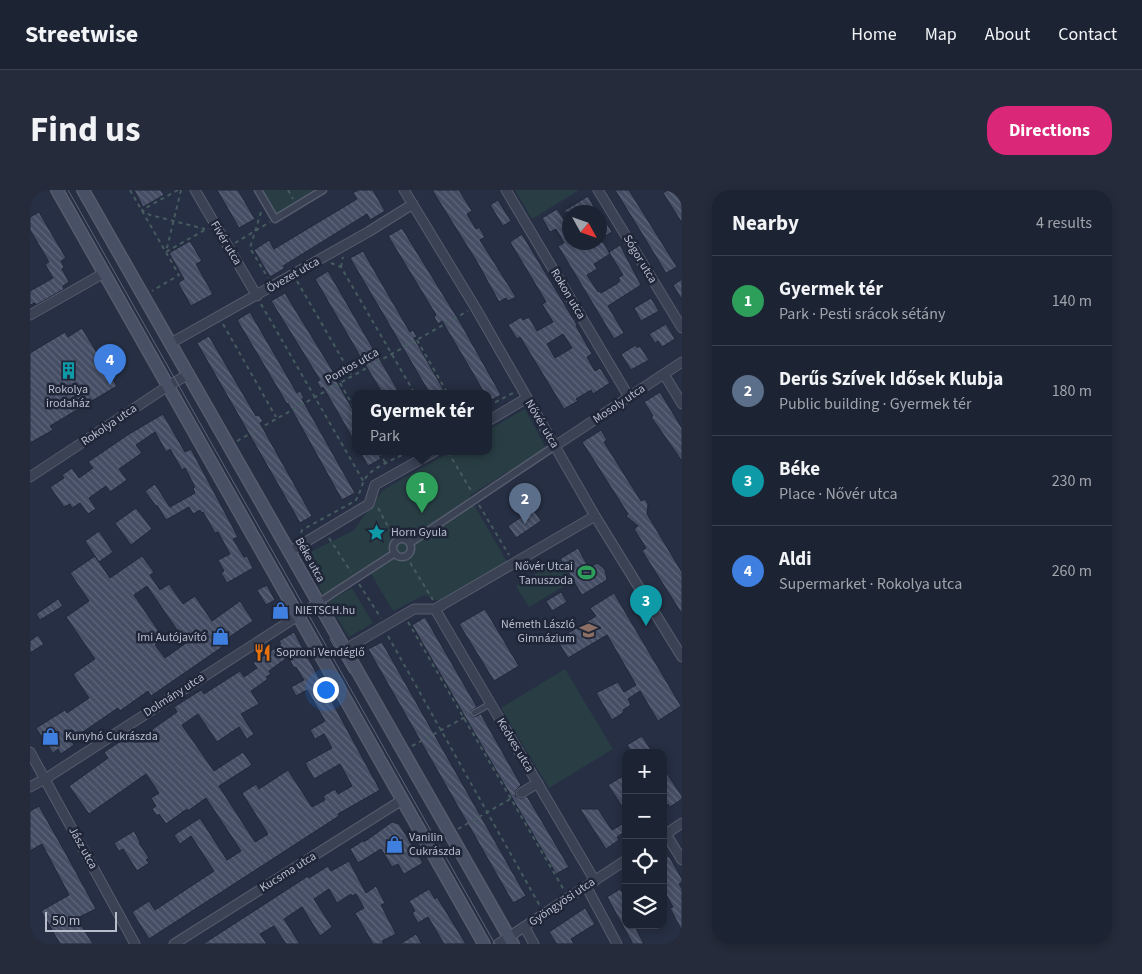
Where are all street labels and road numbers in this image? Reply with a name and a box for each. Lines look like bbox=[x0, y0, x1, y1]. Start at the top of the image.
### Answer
street label: Fivér utca bbox=[206, 218, 246, 268]
street label: Sógor utca bbox=[619, 232, 661, 286]
street label: Övezet utca bbox=[263, 253, 323, 297]
street label: Rokon utca bbox=[546, 266, 590, 322]
street label: Pontos utca bbox=[322, 344, 382, 388]
street label: Mosoly utca bbox=[590, 380, 648, 428]
street label: Nővér utca bbox=[521, 396, 563, 452]
street label: Rokolya utca bbox=[78, 400, 140, 450]
street label: Béke utca bbox=[291, 534, 329, 586]
street label: Dolmány utca bbox=[140, 669, 208, 721]
street label: Kedves utca bbox=[492, 715, 538, 775]
street label: Jász utca bbox=[64, 824, 102, 872]
street label: Kucsma utca bbox=[256, 848, 320, 896]
street label: Gyöngyösi utca bbox=[526, 874, 598, 930]

